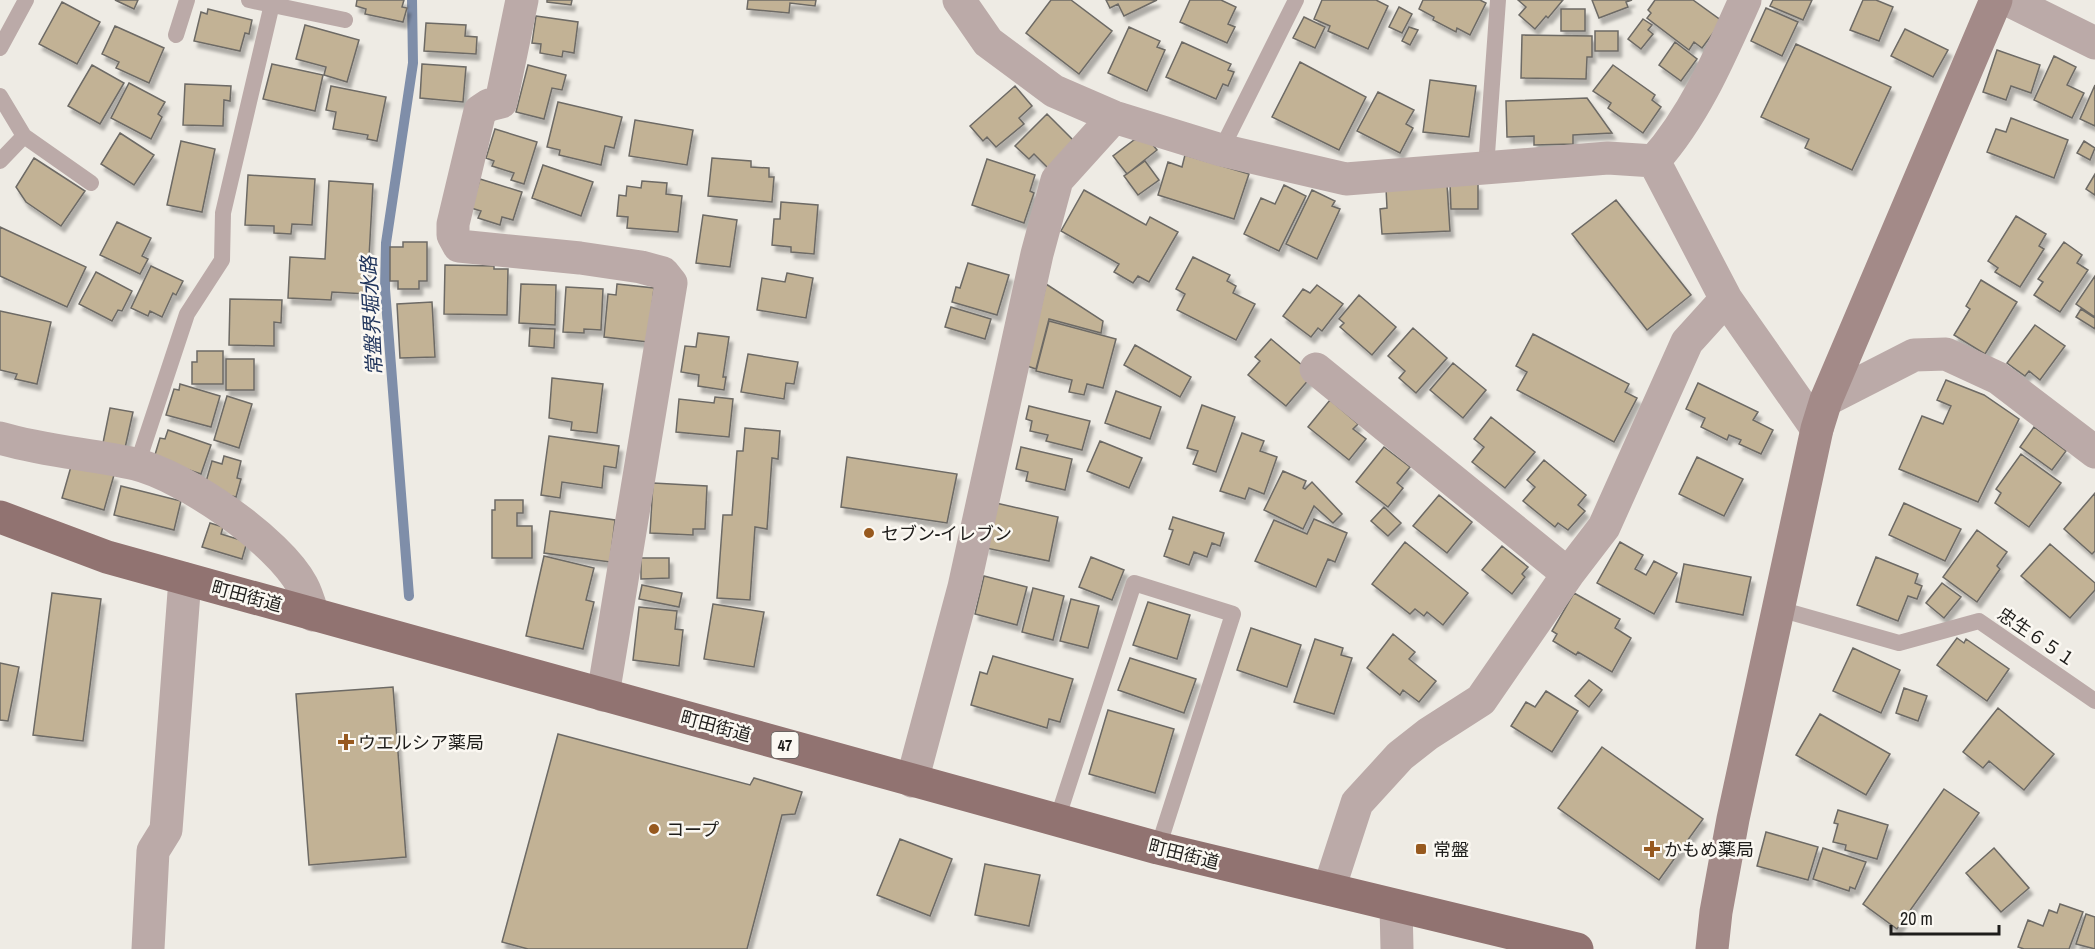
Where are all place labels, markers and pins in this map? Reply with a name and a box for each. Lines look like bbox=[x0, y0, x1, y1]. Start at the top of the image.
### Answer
place label: セブン-イレブン bbox=[881, 521, 1012, 546]
marker: セブン-イレブン bbox=[862, 526, 876, 540]
place label: ウエルシア薬局 bbox=[358, 730, 484, 755]
marker: ウエルシア薬局 bbox=[339, 735, 353, 749]
place label: コープ bbox=[666, 817, 719, 842]
marker: コープ bbox=[647, 822, 661, 836]
place label: 常盤 bbox=[1433, 837, 1469, 862]
place label: かもめ薬局 bbox=[1664, 837, 1754, 862]
marker: 常盤 bbox=[1414, 842, 1428, 856]
marker: かもめ薬局 bbox=[1645, 842, 1659, 856]

